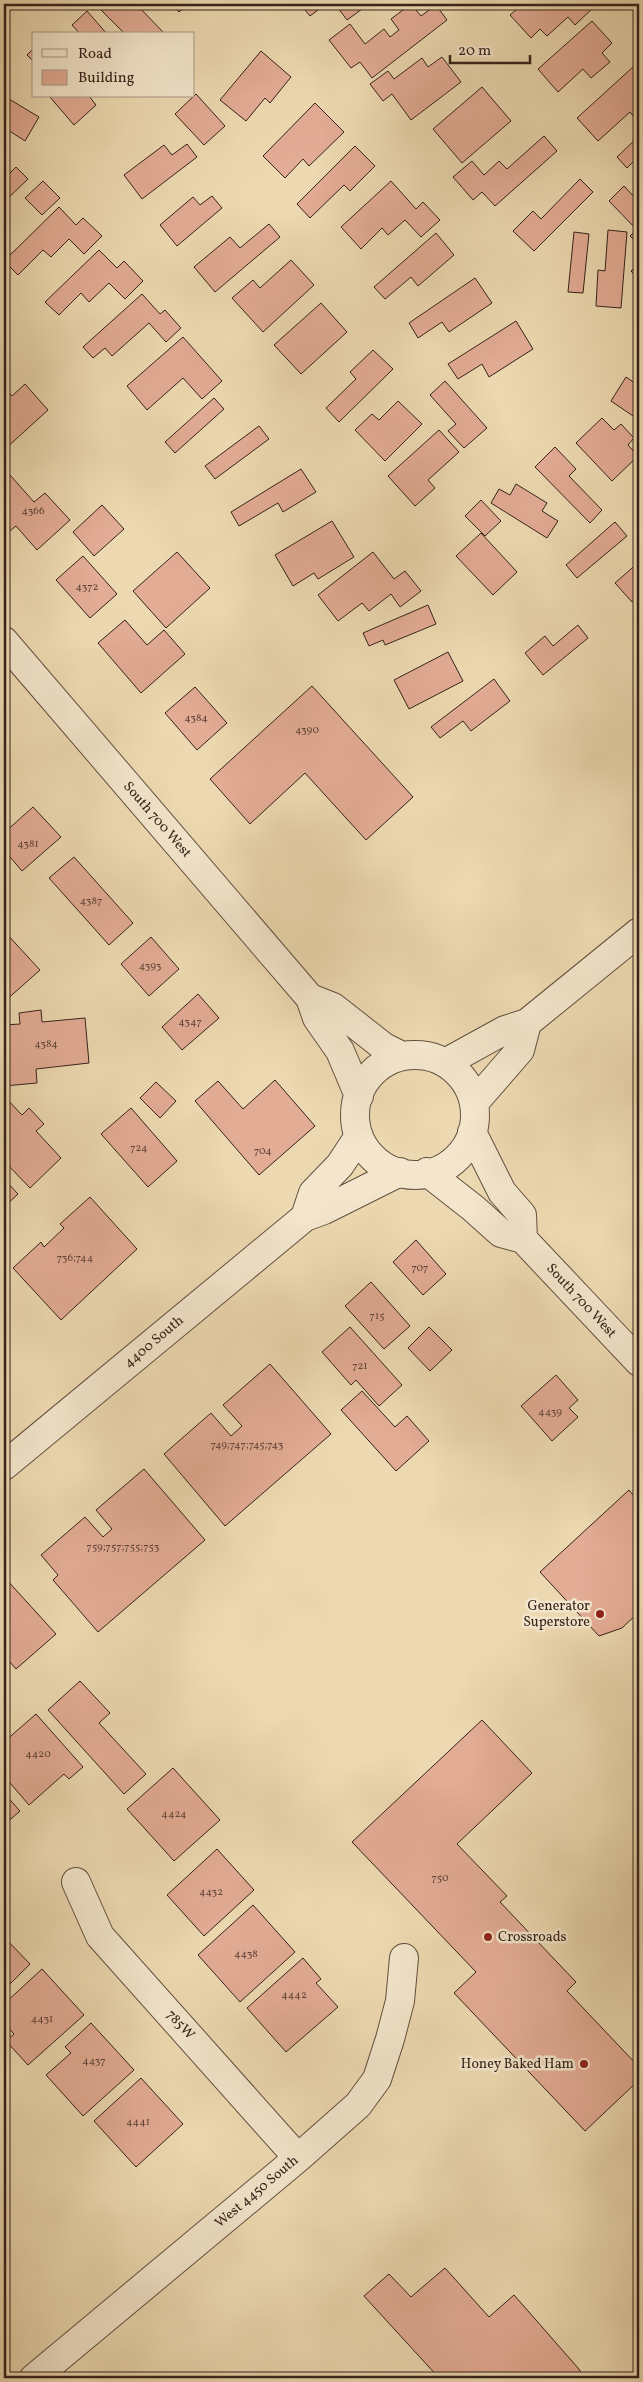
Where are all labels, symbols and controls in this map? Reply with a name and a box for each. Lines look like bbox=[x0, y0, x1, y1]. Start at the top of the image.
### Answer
legend bbox=[32, 32, 195, 98]
scale bar bbox=[450, 32, 530, 64]
text: 20 m bbox=[458, 41, 491, 62]
text: Road bbox=[78, 44, 112, 65]
text: Building bbox=[78, 68, 135, 89]
house number: 4366 bbox=[22, 504, 45, 519]
house number: 4372 bbox=[76, 580, 98, 595]
house number: 4384 bbox=[184, 711, 208, 726]
house number: 4390 bbox=[295, 723, 319, 738]
street label: South 700 West bbox=[119, 778, 195, 862]
house number: 4381 bbox=[17, 837, 39, 852]
house number: 4387 bbox=[80, 894, 102, 909]
house number: 4393 bbox=[139, 959, 162, 974]
house number: 4347 bbox=[178, 1015, 202, 1030]
house number: 4384 bbox=[34, 1037, 58, 1052]
house number: 724 bbox=[130, 1141, 148, 1156]
house number: 704 bbox=[254, 1144, 272, 1159]
house number: 736;744 bbox=[57, 1251, 94, 1266]
street label: South 700 West bbox=[542, 1260, 621, 1342]
house number: 707 bbox=[412, 1261, 428, 1276]
house number: 715 bbox=[370, 1309, 384, 1324]
street label: 4400 South bbox=[120, 1311, 188, 1373]
house number: 721 bbox=[352, 1359, 368, 1374]
house number: 4439 bbox=[538, 1405, 562, 1420]
house number: 749;747;745;743 bbox=[211, 1438, 284, 1453]
house number: 759;757;755;753 bbox=[87, 1540, 160, 1555]
place label: Generator Superstore bbox=[523, 1597, 590, 1632]
marker: Generator Superstore bbox=[594, 1608, 606, 1620]
house number: 4420 bbox=[25, 1747, 51, 1762]
house number: 4424 bbox=[161, 1807, 187, 1822]
house number: 750 bbox=[431, 1871, 449, 1886]
house number: 4432 bbox=[199, 1885, 223, 1900]
place label: Crossroads bbox=[498, 1928, 567, 1947]
marker: Crossroads bbox=[482, 1931, 494, 1943]
house number: 4438 bbox=[234, 1947, 258, 1962]
house number: 4442 bbox=[281, 1988, 307, 2003]
street label: 785W bbox=[162, 2006, 198, 2044]
house number: 4431 bbox=[31, 2012, 53, 2027]
house number: 4437 bbox=[82, 2054, 106, 2069]
place label: Honey Baked Ham bbox=[461, 2055, 574, 2074]
marker: Honey Baked Ham bbox=[578, 2058, 590, 2070]
house number: 4441 bbox=[126, 2115, 150, 2130]
street label: West 4450 South bbox=[211, 2151, 303, 2233]

